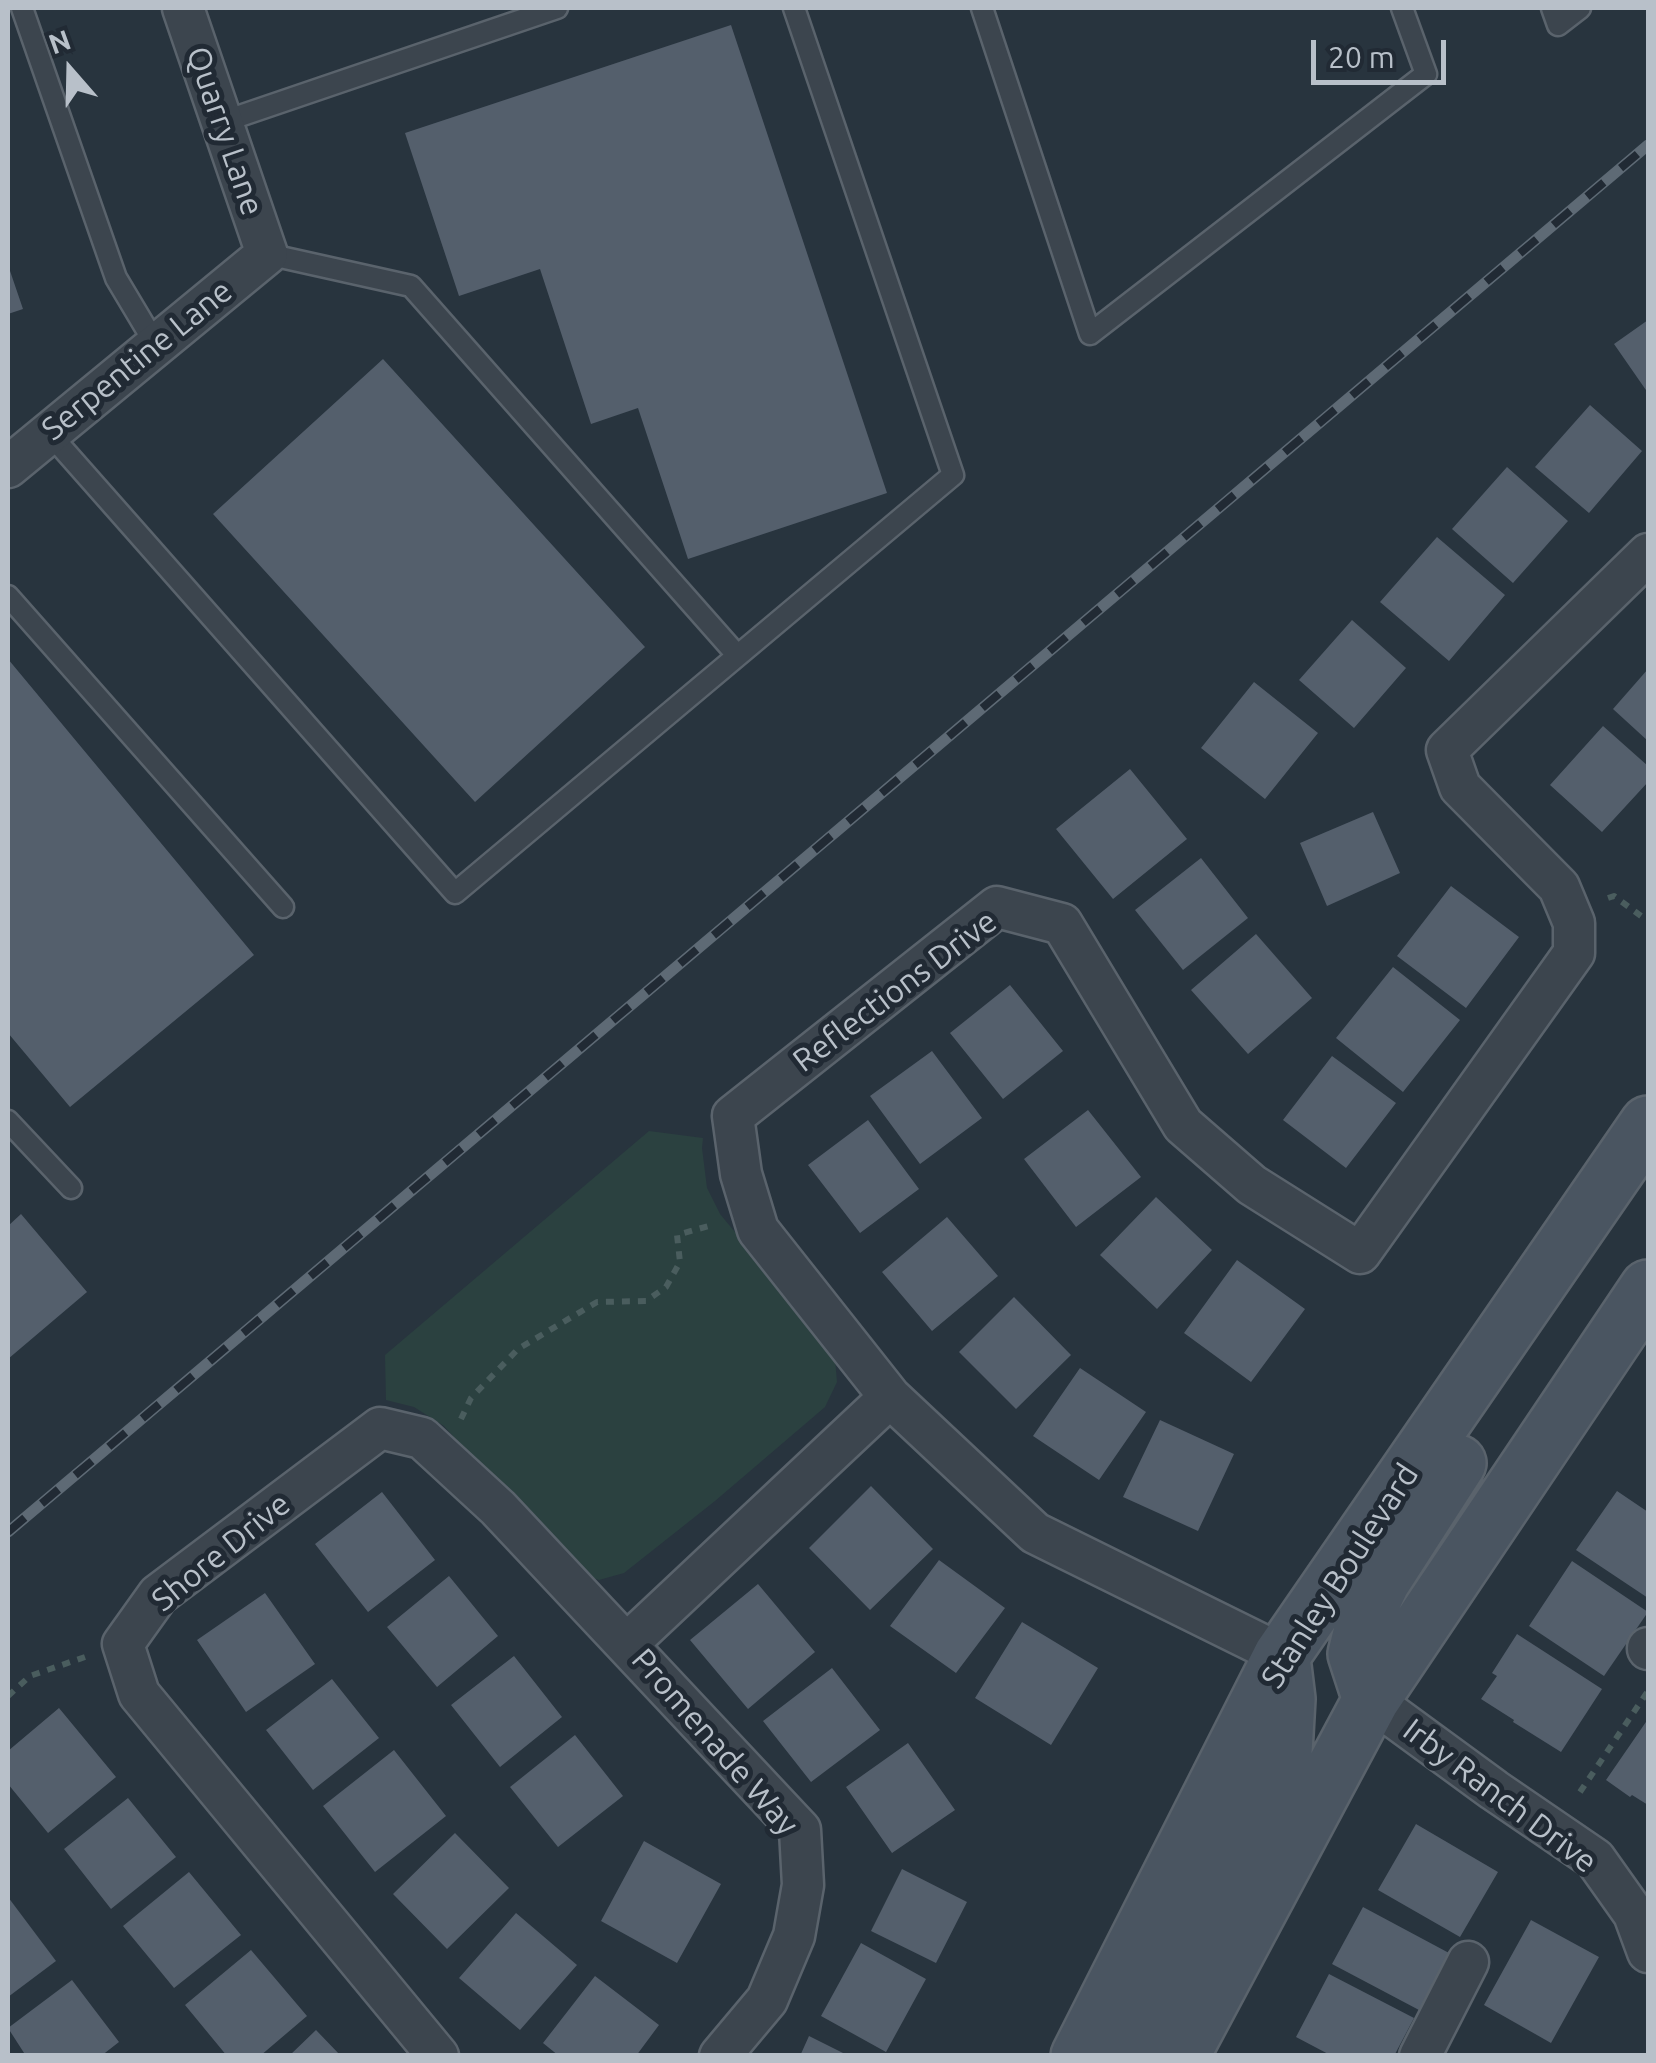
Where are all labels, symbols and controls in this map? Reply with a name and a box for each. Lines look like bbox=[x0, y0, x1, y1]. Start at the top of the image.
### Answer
north arrow bbox=[20, 20, 120, 120]
scale bar bbox=[1316, 20, 1451, 82]
text: N bbox=[44, 23, 75, 59]
text: 20 m bbox=[1328, 40, 1395, 74]
street label: Quarry Lane bbox=[178, 42, 272, 220]
street label: Serpentine Lane bbox=[34, 272, 240, 448]
street label: Reflections Drive bbox=[786, 902, 1004, 1080]
street label: Stanley Boulevard bbox=[1253, 1457, 1427, 1695]
street label: Shore Drive bbox=[144, 1485, 298, 1619]
street label: Promenade Way bbox=[624, 1641, 806, 1843]
street label: Irby Ranch Drive bbox=[1396, 1711, 1604, 1881]

